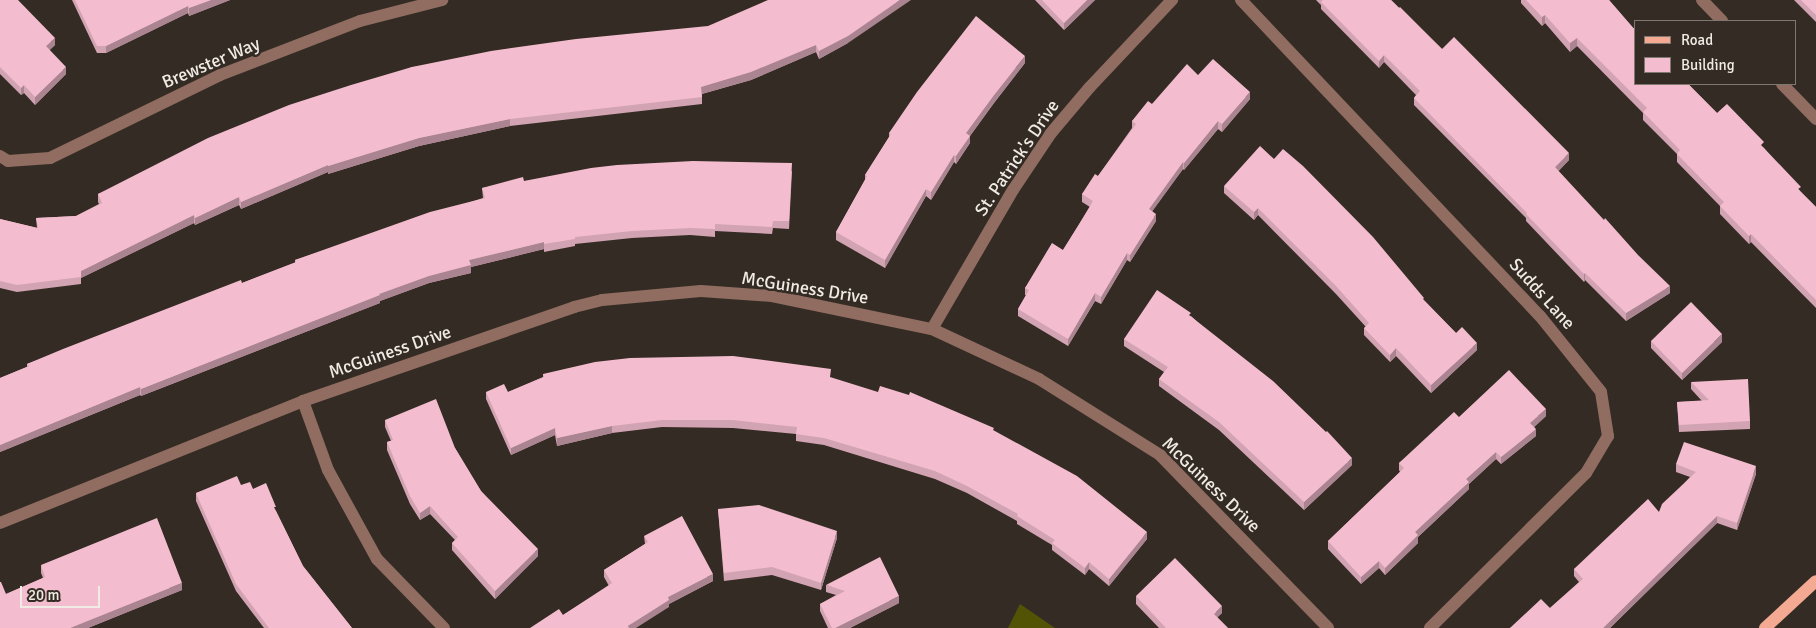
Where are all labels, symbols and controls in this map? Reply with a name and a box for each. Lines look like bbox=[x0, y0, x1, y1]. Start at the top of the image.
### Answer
legend bbox=[1634, 20, 1796, 85]
text: Road bbox=[1681, 31, 1713, 49]
street label: Brewster Way bbox=[159, 33, 263, 93]
text: Building bbox=[1681, 56, 1735, 74]
street label: St. Patrick's Drive bbox=[970, 96, 1064, 220]
street label: Sudds Lane bbox=[1505, 254, 1579, 334]
street label: McGuiness Drive bbox=[740, 267, 870, 309]
street label: McGuiness Drive bbox=[326, 321, 454, 383]
street label: McGuiness Drive bbox=[1157, 433, 1265, 537]
scale bar bbox=[22, 576, 102, 608]
text: 20 m bbox=[28, 586, 59, 604]

